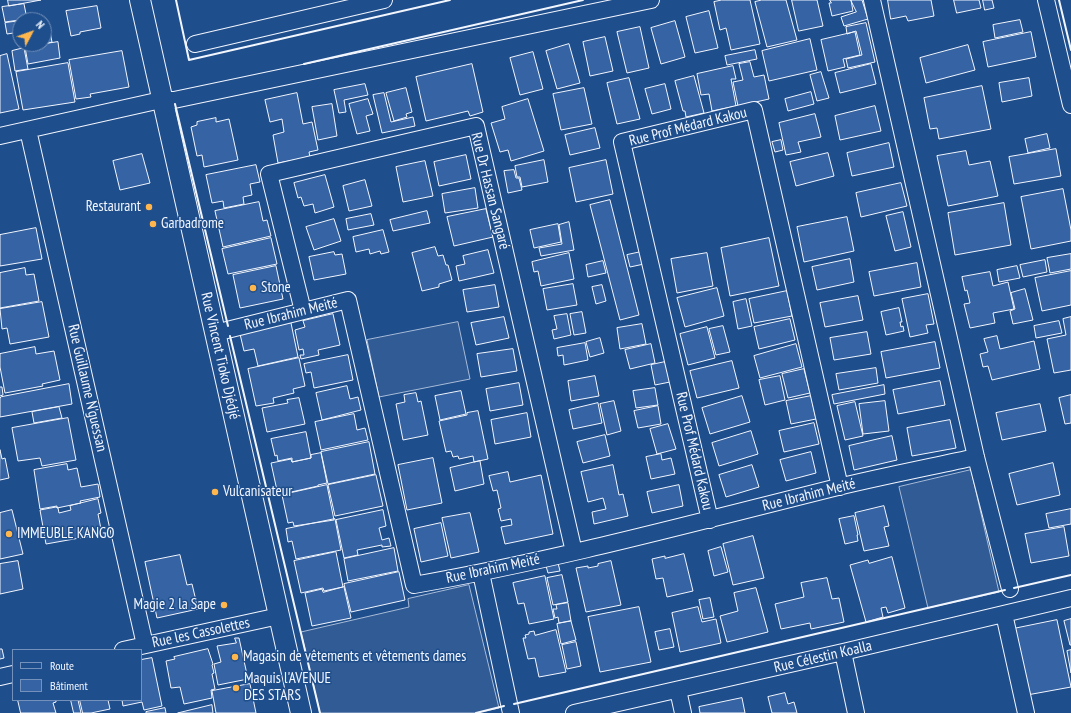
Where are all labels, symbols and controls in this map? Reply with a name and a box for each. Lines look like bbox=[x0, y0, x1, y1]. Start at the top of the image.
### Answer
north arrow bbox=[12, 12, 52, 52]
text: N bbox=[33, 18, 48, 32]
street label: Rue Prof Médard Kakou bbox=[627, 104, 749, 150]
street label: Rue Dr Hassan Sangaré bbox=[467, 131, 513, 251]
place label: Restaurant bbox=[86, 198, 141, 216]
marker: Restaurant bbox=[144, 202, 154, 212]
place label: Garbadrome bbox=[161, 215, 224, 233]
marker: Garbadrome bbox=[148, 219, 158, 229]
place label: Stone bbox=[261, 279, 291, 297]
marker: Stone bbox=[248, 283, 258, 293]
street label: Rue Vincent Tioko Djédjé bbox=[197, 291, 243, 421]
street label: Rue Ibrahim Meité bbox=[243, 294, 339, 334]
street label: Rue Guillaume N'guessan bbox=[64, 322, 110, 454]
street label: Rue Prof Médard Kakou bbox=[672, 390, 716, 512]
street label: Rue Ibrahim Meité bbox=[761, 475, 857, 515]
place label: Vulcanisateur bbox=[223, 483, 292, 501]
marker: Vulcanisateur bbox=[210, 487, 220, 497]
place label: IMMEUBLE KANGO bbox=[17, 525, 115, 543]
marker: IMMEUBLE KANGO bbox=[4, 529, 14, 539]
street label: Rue Ibrahim Meité bbox=[445, 550, 541, 588]
place label: Magie 2 la Sape bbox=[134, 596, 216, 614]
marker: Magie 2 la Sape bbox=[219, 600, 229, 610]
street label: Rue les Cassolettes bbox=[151, 614, 251, 652]
street label: Rue Célestin Koalla bbox=[772, 637, 874, 677]
place label: Magasin de vêtements et vêtements dames bbox=[243, 648, 466, 666]
legend bbox=[12, 649, 142, 701]
marker: Magasin de vêtements et vêtements dames bbox=[230, 652, 240, 662]
text: Route bbox=[50, 658, 74, 673]
place label: Maquis l'AVENUE DES STARS bbox=[244, 670, 331, 705]
text: Bâtiment bbox=[50, 678, 88, 693]
marker: Maquis l'AVENUE DES STARS bbox=[231, 683, 241, 693]

